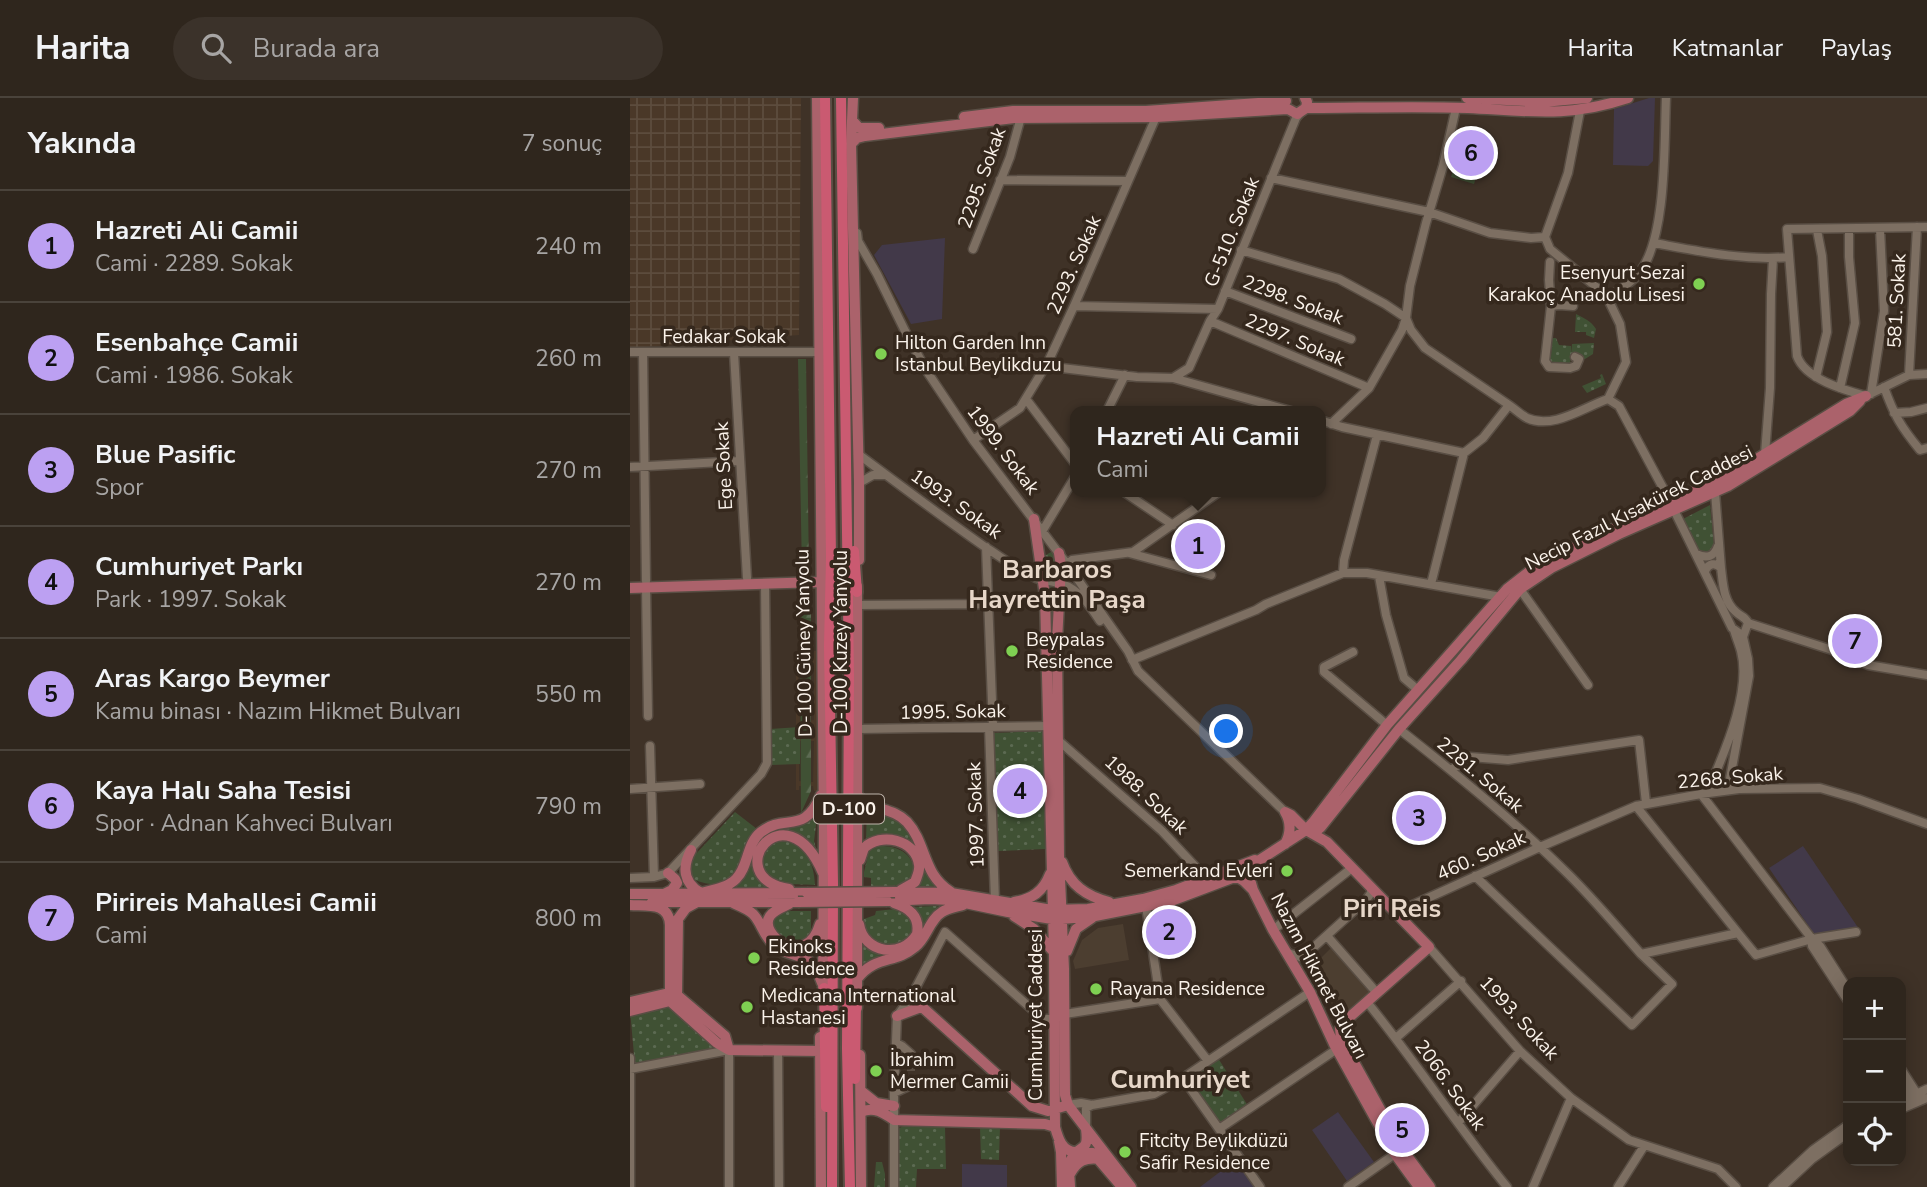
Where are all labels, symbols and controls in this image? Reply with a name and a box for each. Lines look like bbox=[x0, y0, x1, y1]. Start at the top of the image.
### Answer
search box bbox=[173, 17, 663, 80]
text: Harita bbox=[35, 26, 131, 71]
icon: search bbox=[197, 29, 235, 67]
text: Burada ara bbox=[253, 31, 380, 66]
text: Harita bbox=[1567, 32, 1634, 64]
text: Katmanlar bbox=[1672, 32, 1783, 64]
text: Paylaş bbox=[1821, 32, 1892, 64]
text: Yakında bbox=[28, 123, 136, 164]
street label: 2295. Sokak bbox=[952, 123, 1013, 232]
pin: 6 bbox=[1448, 127, 1494, 179]
text: 7 sonuç bbox=[522, 128, 602, 159]
street label: G-510. Sokak bbox=[1198, 173, 1266, 291]
street label: 2293. Sokak bbox=[1041, 211, 1108, 319]
text: Hazreti Ali Camii bbox=[95, 213, 298, 248]
text: 1 bbox=[44, 231, 58, 262]
text: 240 m bbox=[535, 231, 602, 262]
text: Cami · 2289. Sokak bbox=[95, 248, 293, 279]
street label: 581. Sokak bbox=[1882, 253, 1912, 349]
place label: Esenyurt Sezai Karakoç Anadolu Lisesi bbox=[1488, 260, 1685, 308]
street label: 2298. Sokak bbox=[1239, 269, 1348, 331]
marker: Esenyurt Sezai Karakoç Anadolu Lisesi bbox=[1691, 276, 1707, 292]
street label: 2297. Sokak bbox=[1241, 307, 1349, 373]
street label: Fedakar Sokak bbox=[662, 324, 786, 350]
text: Esenbahçe Camii bbox=[95, 325, 298, 360]
place label: Hilton Garden Inn Istanbul Beylikduzu bbox=[895, 330, 1062, 378]
text: 2 bbox=[44, 343, 58, 374]
text: 260 m bbox=[535, 343, 602, 374]
marker: Hilton Garden Inn Istanbul Beylikduzu bbox=[873, 346, 889, 362]
text: Cami · 1986. Sokak bbox=[95, 360, 293, 391]
street label: 1999. Sokak bbox=[961, 400, 1046, 501]
popup bbox=[1070, 406, 1326, 497]
text: Hazreti Ali Camii bbox=[1096, 419, 1300, 454]
street label: Ege Sokak bbox=[709, 421, 739, 511]
text: Blue Pasific bbox=[95, 437, 236, 472]
street label: Necip Fazıl Kısakürek Caddesi bbox=[1521, 439, 1757, 577]
text: Cami bbox=[1096, 454, 1149, 485]
text: 3 bbox=[44, 455, 58, 486]
text: 270 m bbox=[535, 455, 602, 486]
street label: 1993. Sokak bbox=[905, 463, 1007, 545]
text: Spor bbox=[95, 472, 144, 503]
pin: 1 bbox=[1175, 520, 1221, 572]
text: Cumhuriyet Parkı bbox=[95, 549, 303, 584]
street label: D-100 Güney Yanyolu bbox=[789, 549, 819, 737]
street label: D-100 Kuzey Yanyolu bbox=[828, 550, 854, 734]
district label: Barbaros Hayrettin Paşa bbox=[968, 552, 1146, 617]
text: 4 bbox=[44, 567, 58, 598]
text: 270 m bbox=[535, 567, 602, 598]
text: Park · 1997. Sokak bbox=[95, 584, 286, 615]
pin: 7 bbox=[1832, 615, 1878, 667]
place label: Beypalas Residence bbox=[1026, 627, 1113, 675]
marker: Beypalas Residence bbox=[1004, 643, 1020, 659]
text: Aras Kargo Beymer bbox=[95, 661, 330, 696]
text: 5 bbox=[44, 679, 58, 710]
text: 550 m bbox=[535, 679, 602, 710]
text: Kamu binası · Nazım Hikmet Bulvarı bbox=[95, 696, 461, 727]
street label: 1995. Sokak bbox=[900, 698, 1007, 726]
your location bbox=[1209, 714, 1243, 748]
street label: 2281. Sokak bbox=[1431, 731, 1529, 819]
street label: 1988. Sokak bbox=[1098, 749, 1194, 841]
street label: 2268. Sokak bbox=[1676, 760, 1784, 796]
street label: 1997. Sokak bbox=[961, 761, 991, 868]
pin: 4 bbox=[997, 765, 1043, 817]
text: Kaya Halı Saha Tesisi bbox=[95, 773, 351, 808]
text: 6 bbox=[44, 791, 58, 822]
text: 790 m bbox=[535, 791, 602, 822]
pin: 3 bbox=[1396, 792, 1442, 844]
road number: D-100 bbox=[814, 794, 884, 824]
text: Spor · Adnan Kahveci Bulvarı bbox=[95, 808, 393, 839]
street label: 460. Sokak bbox=[1432, 825, 1530, 887]
place label: Semerkand Evleri bbox=[1124, 858, 1273, 884]
marker: Semerkand Evleri bbox=[1279, 863, 1295, 879]
text: Pirireis Mahallesi Camii bbox=[95, 885, 377, 920]
street label: Nazım Hikmet Bulvarı bbox=[1264, 888, 1374, 1064]
district label: Piri Reis bbox=[1343, 891, 1441, 926]
text: 7 bbox=[44, 903, 58, 934]
text: 800 m bbox=[535, 903, 602, 934]
pin: 2 bbox=[1146, 906, 1192, 958]
text: Cami bbox=[95, 920, 147, 951]
street label: Cumhuriyet Caddesi bbox=[1023, 929, 1049, 1101]
place label: Ekinoks Residence bbox=[768, 934, 855, 982]
marker: Ekinoks Residence bbox=[746, 950, 762, 966]
street label: 1993. Sokak bbox=[1473, 970, 1565, 1066]
place label: Rayana Residence bbox=[1110, 976, 1265, 1002]
map controls bbox=[1843, 977, 1906, 1166]
button: + bbox=[1843, 977, 1906, 1040]
marker: Rayana Residence bbox=[1088, 981, 1104, 997]
place label: Medicana International Hastanesi bbox=[761, 983, 956, 1031]
marker: Medicana International Hastanesi bbox=[739, 999, 755, 1015]
street label: 2066. Sokak bbox=[1408, 1034, 1492, 1136]
button: − bbox=[1843, 1040, 1906, 1103]
place label: İbrahim Mermer Camii bbox=[890, 1047, 1009, 1095]
district label: Cumhuriyet bbox=[1110, 1062, 1251, 1097]
marker: İbrahim Mermer Camii bbox=[868, 1063, 884, 1079]
button: locate bbox=[1843, 1103, 1906, 1166]
pin: 5 bbox=[1379, 1104, 1425, 1156]
place label: Fitcity Beylikdüzü Safir Residence bbox=[1139, 1128, 1288, 1176]
marker: Fitcity Beylikdüzü Safir Residence bbox=[1117, 1144, 1133, 1160]

